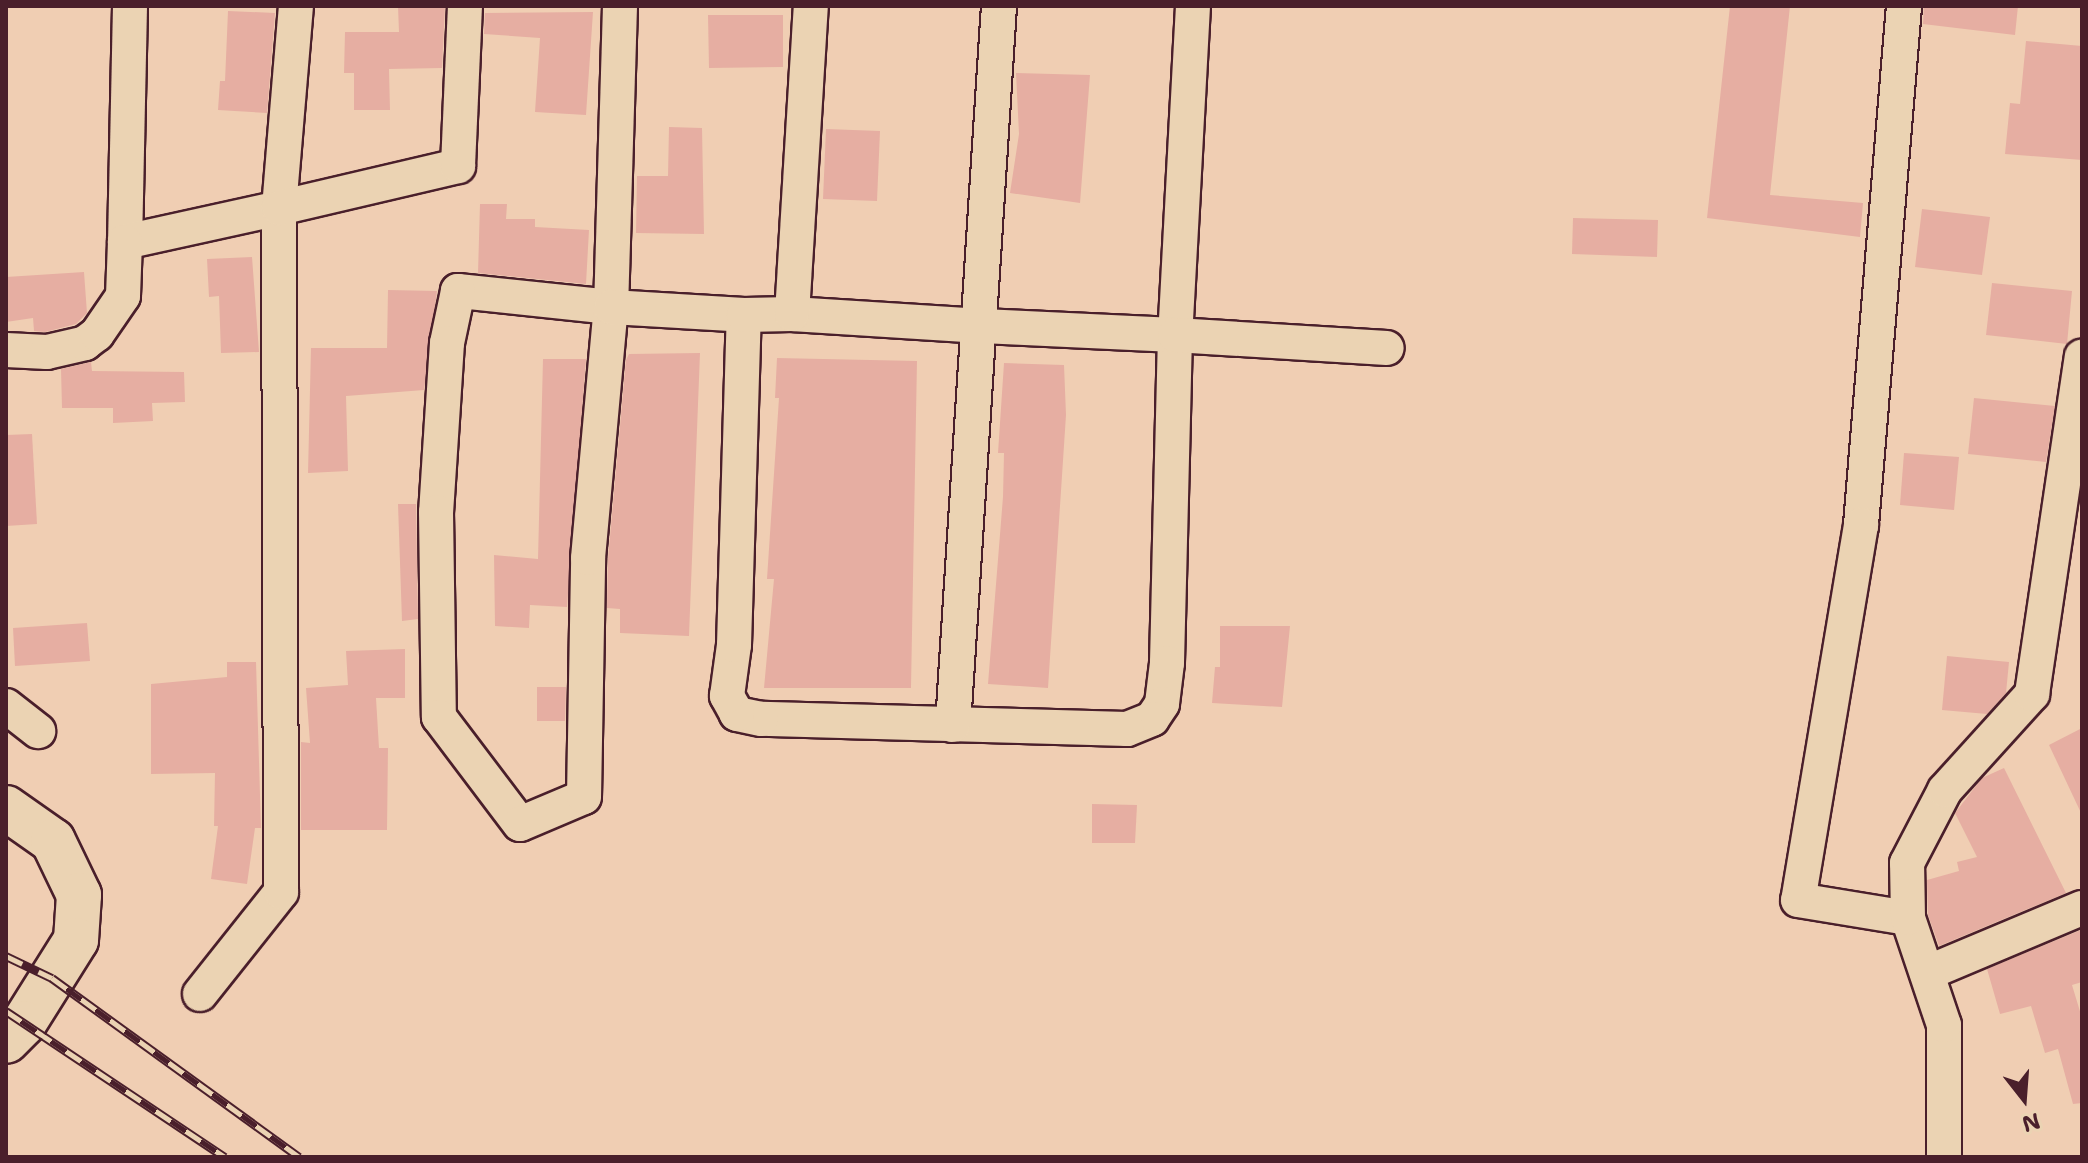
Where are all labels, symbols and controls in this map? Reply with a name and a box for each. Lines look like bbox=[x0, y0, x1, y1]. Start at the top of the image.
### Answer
north arrow bbox=[1984, 1059, 2064, 1139]
text: N bbox=[2019, 1106, 2044, 1139]

